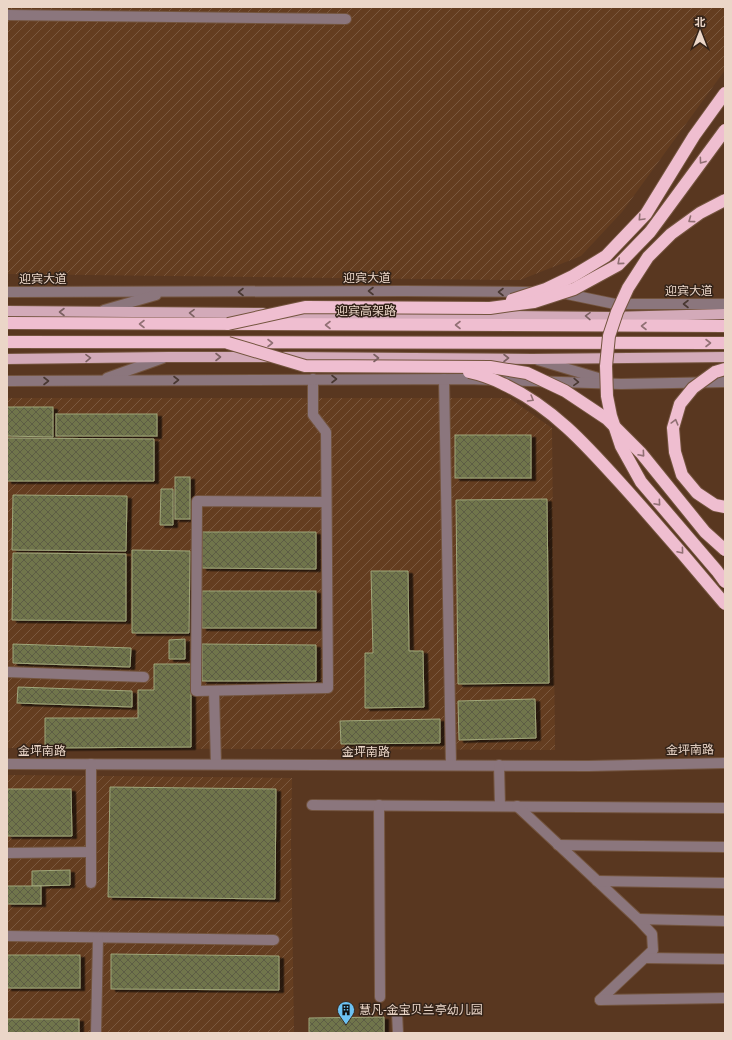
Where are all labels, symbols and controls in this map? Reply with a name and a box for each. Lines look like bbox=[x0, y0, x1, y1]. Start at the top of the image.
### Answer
north arrow bbox=[680, 12, 720, 52]
text: 北 bbox=[695, 14, 706, 29]
one-way arrow bbox=[699, 157, 707, 164]
one-way arrow bbox=[639, 214, 646, 221]
one-way arrow bbox=[689, 215, 696, 222]
one-way arrow bbox=[617, 257, 625, 264]
street label: 迎宾大道 bbox=[343, 269, 391, 286]
street label: 迎宾大道 bbox=[19, 270, 67, 287]
street label: 迎宾大道 bbox=[665, 282, 713, 299]
one-way arrow bbox=[368, 287, 374, 295]
one-way arrow bbox=[238, 288, 244, 296]
one-way arrow bbox=[498, 288, 504, 296]
one-way arrow bbox=[683, 300, 689, 308]
street label: 迎宾高架路 bbox=[336, 302, 396, 319]
one-way arrow bbox=[59, 308, 65, 316]
one-way arrow bbox=[189, 309, 195, 317]
one-way arrow bbox=[585, 312, 591, 320]
one-way arrow bbox=[139, 320, 145, 328]
one-way arrow bbox=[325, 321, 331, 329]
one-way arrow bbox=[455, 321, 461, 329]
one-way arrow bbox=[641, 322, 647, 330]
one-way arrow bbox=[267, 339, 273, 347]
one-way arrow bbox=[705, 339, 711, 347]
one-way arrow bbox=[215, 353, 221, 361]
one-way arrow bbox=[85, 354, 91, 362]
one-way arrow bbox=[373, 354, 379, 362]
one-way arrow bbox=[503, 354, 509, 362]
one-way arrow bbox=[331, 375, 337, 383]
one-way arrow bbox=[43, 376, 49, 385]
one-way arrow bbox=[173, 376, 179, 384]
one-way arrow bbox=[573, 378, 579, 387]
one-way arrow bbox=[527, 394, 534, 401]
one-way arrow bbox=[670, 419, 679, 426]
one-way arrow bbox=[637, 450, 644, 457]
one-way arrow bbox=[653, 498, 660, 505]
one-way arrow bbox=[676, 546, 683, 553]
street label: 金坪南路 bbox=[666, 741, 714, 758]
street label: 金坪南路 bbox=[18, 742, 66, 759]
street label: 金坪南路 bbox=[342, 743, 390, 760]
building icon: 慧凡-金宝贝兰亭幼儿园 bbox=[336, 1000, 356, 1025]
place label: 慧凡-金宝贝兰亭幼儿园 bbox=[359, 1001, 483, 1018]

